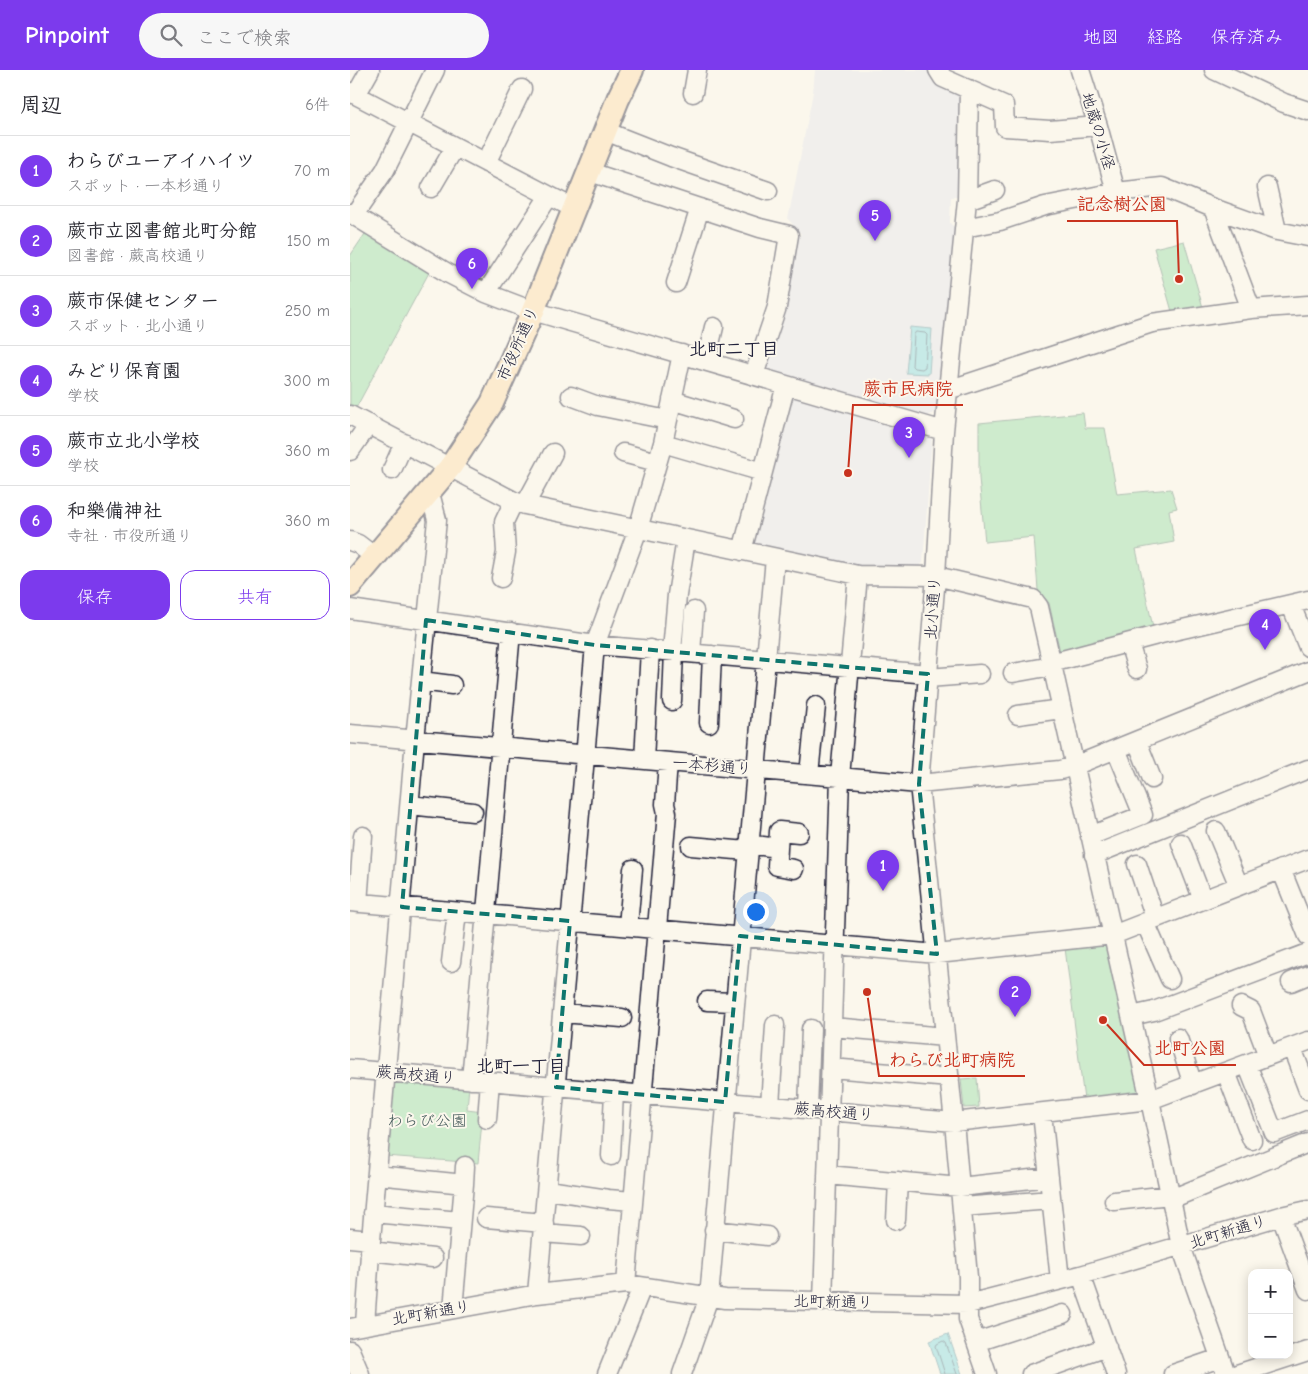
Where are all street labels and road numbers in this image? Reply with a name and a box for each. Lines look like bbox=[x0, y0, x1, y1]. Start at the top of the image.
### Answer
street label: 地蔵の小径 bbox=[1078, 90, 1118, 172]
street label: 市役所通り bbox=[494, 304, 542, 384]
street label: 北小通り bbox=[922, 575, 944, 641]
street label: 一本杉通り bbox=[671, 754, 753, 778]
street label: 蕨高校通り bbox=[375, 1063, 457, 1087]
street label: 蕨高校通り bbox=[793, 1100, 875, 1124]
street label: 北町新通り bbox=[1187, 1212, 1269, 1252]
street label: 北町新通り bbox=[793, 1292, 873, 1312]
street label: 北町新通り bbox=[390, 1297, 472, 1329]

